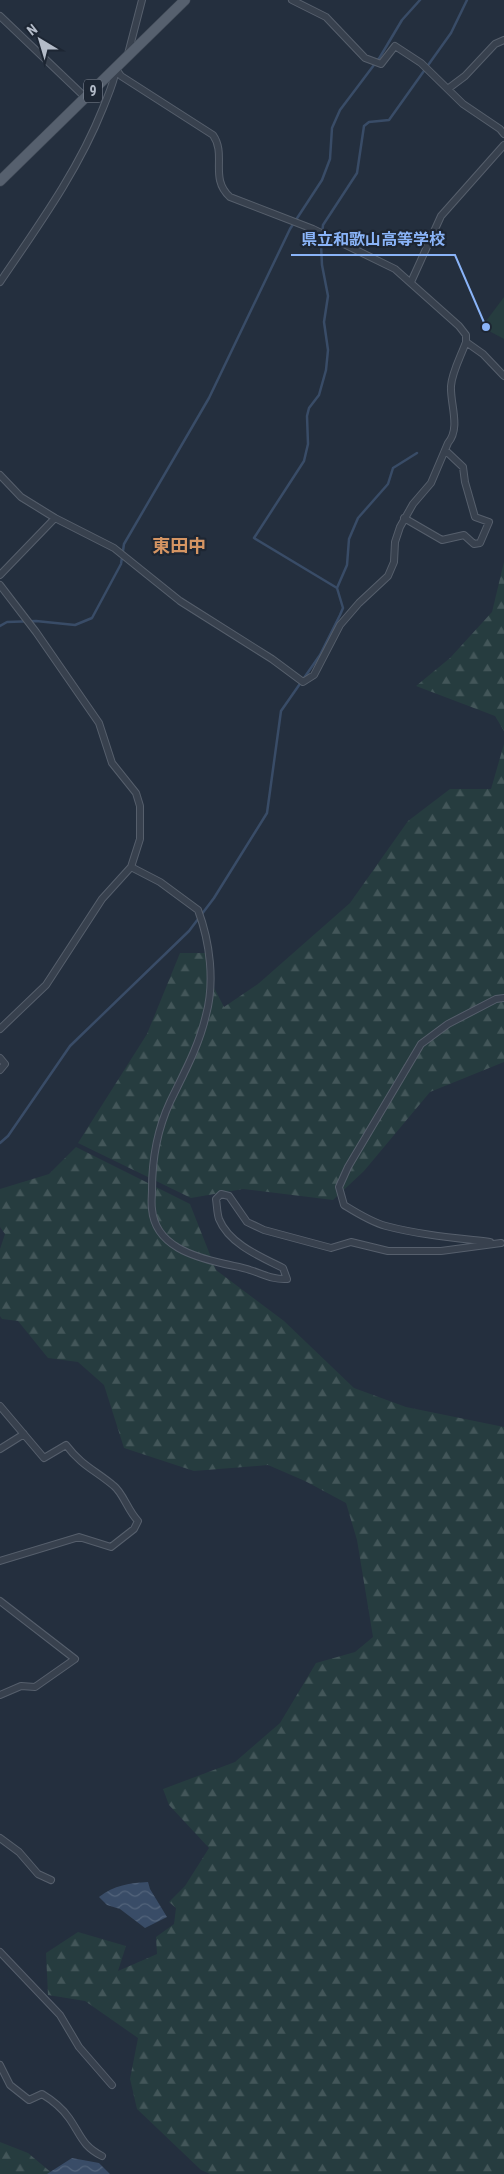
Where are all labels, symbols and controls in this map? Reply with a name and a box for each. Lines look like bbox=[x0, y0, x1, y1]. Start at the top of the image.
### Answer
north arrow bbox=[15, 15, 65, 65]
text: N bbox=[24, 21, 40, 39]
road number: 9 bbox=[84, 80, 102, 102]
callout: 県立和歌山高等学校 bbox=[291, 224, 455, 255]
text: 県立和歌山高等学校 bbox=[301, 230, 445, 249]
district label: 東田中 bbox=[152, 535, 206, 556]

